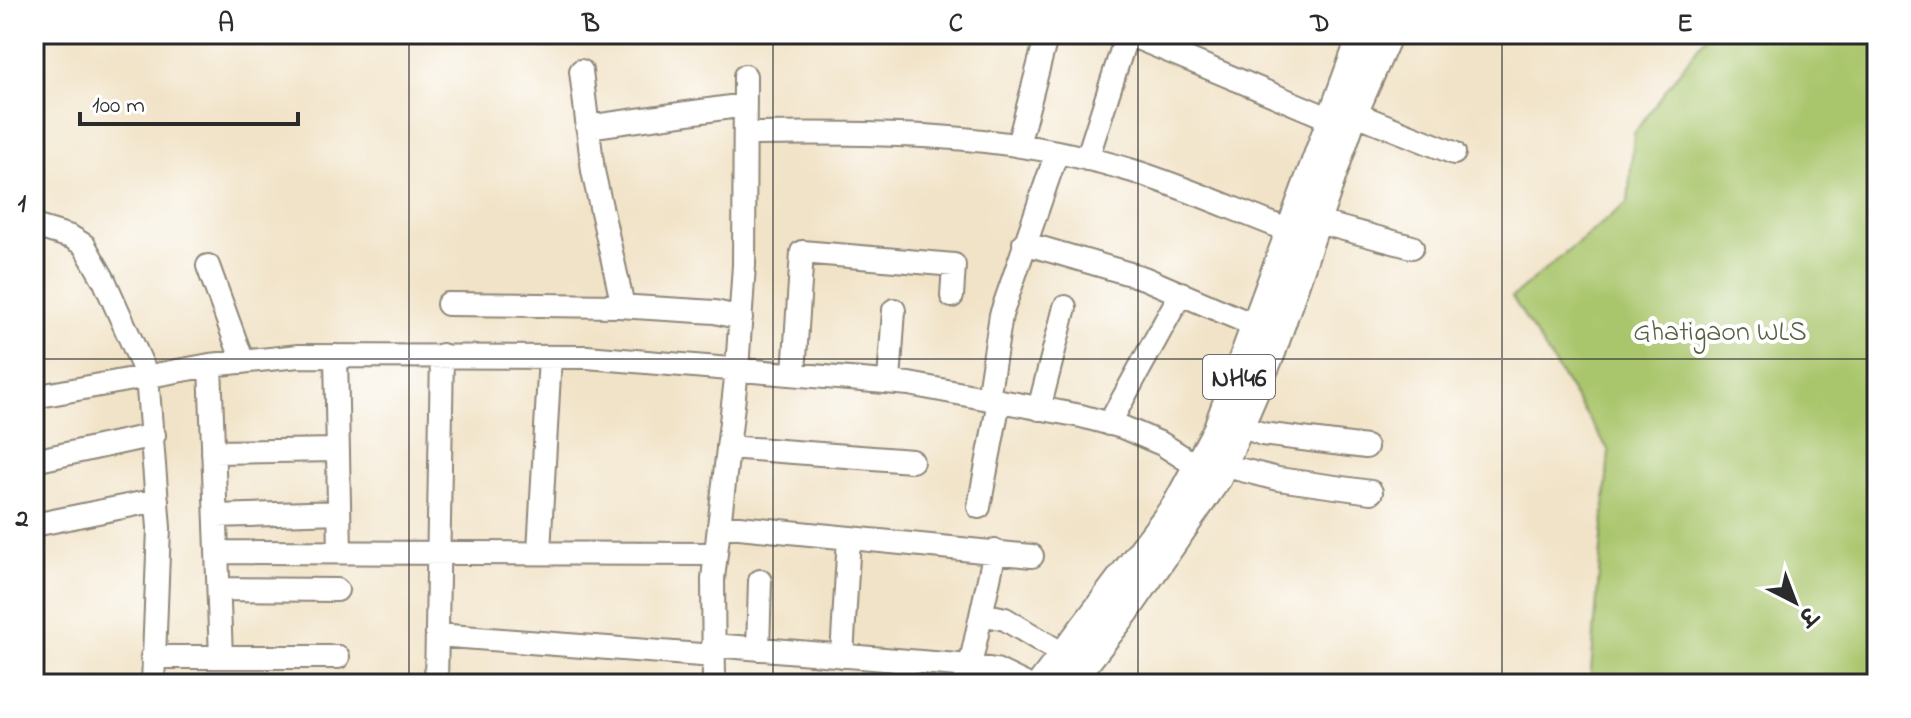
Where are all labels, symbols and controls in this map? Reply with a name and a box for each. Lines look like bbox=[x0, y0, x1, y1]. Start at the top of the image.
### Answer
text: A bbox=[218, 6, 234, 44]
text: B bbox=[581, 6, 600, 44]
text: C bbox=[949, 6, 963, 44]
text: D bbox=[1309, 6, 1330, 44]
text: E bbox=[1677, 6, 1693, 44]
scale bar bbox=[80, 76, 298, 126]
text: 100 m bbox=[92, 89, 145, 124]
text: 1 bbox=[18, 186, 27, 224]
park label: Ghatigaon WLS bbox=[1633, 313, 1807, 354]
road number: NH46 bbox=[1203, 355, 1275, 399]
text: 2 bbox=[15, 501, 29, 539]
north arrow bbox=[1755, 562, 1835, 642]
text: उ bbox=[1788, 597, 1824, 633]

